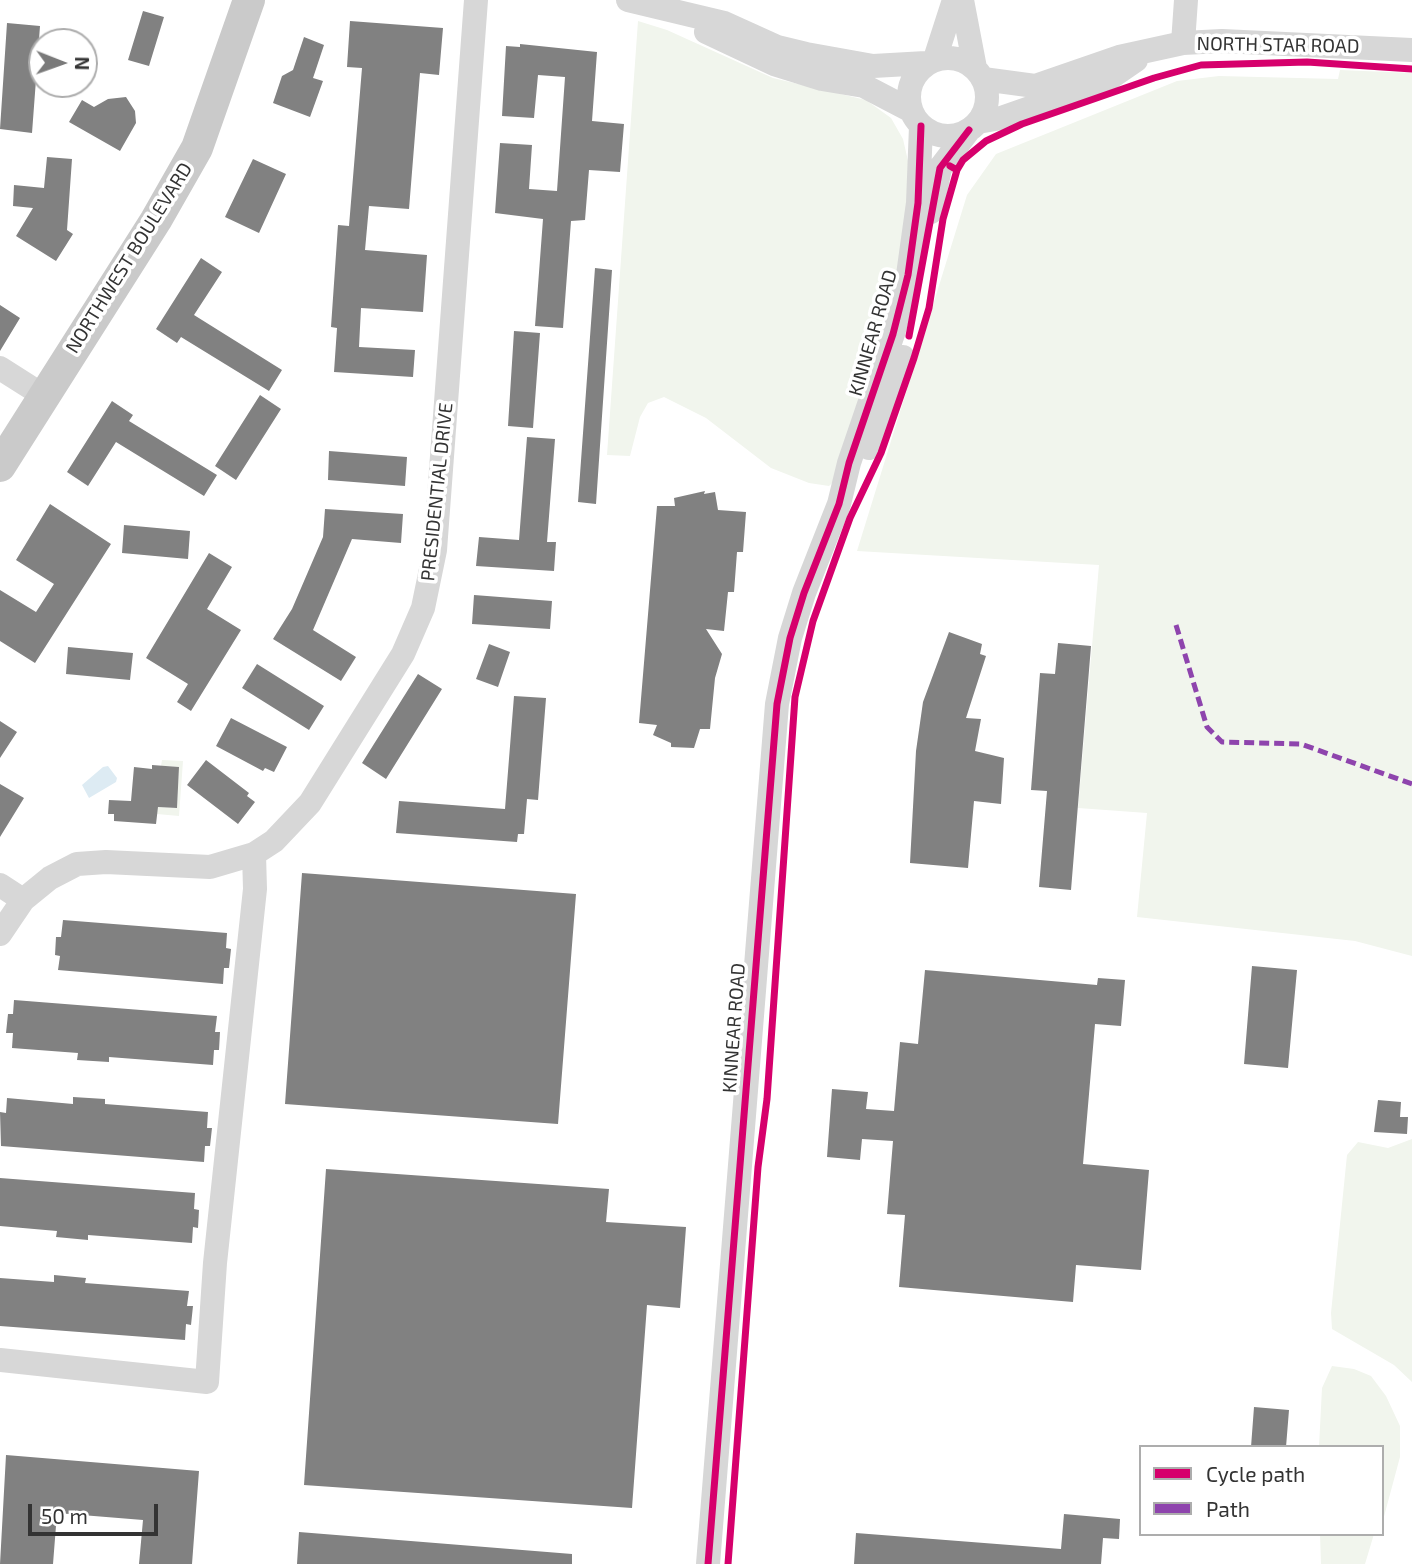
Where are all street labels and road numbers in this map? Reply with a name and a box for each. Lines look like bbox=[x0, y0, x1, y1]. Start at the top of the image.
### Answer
street label: NORTH STAR ROAD bbox=[1196, 32, 1360, 58]
street label: NORTHWEST BOULEVARD bbox=[61, 158, 197, 358]
street label: KINNEAR ROAD bbox=[844, 267, 902, 399]
street label: PRESIDENTIAL DRIVE bbox=[416, 402, 458, 582]
street label: KINNEAR ROAD bbox=[718, 962, 750, 1094]

